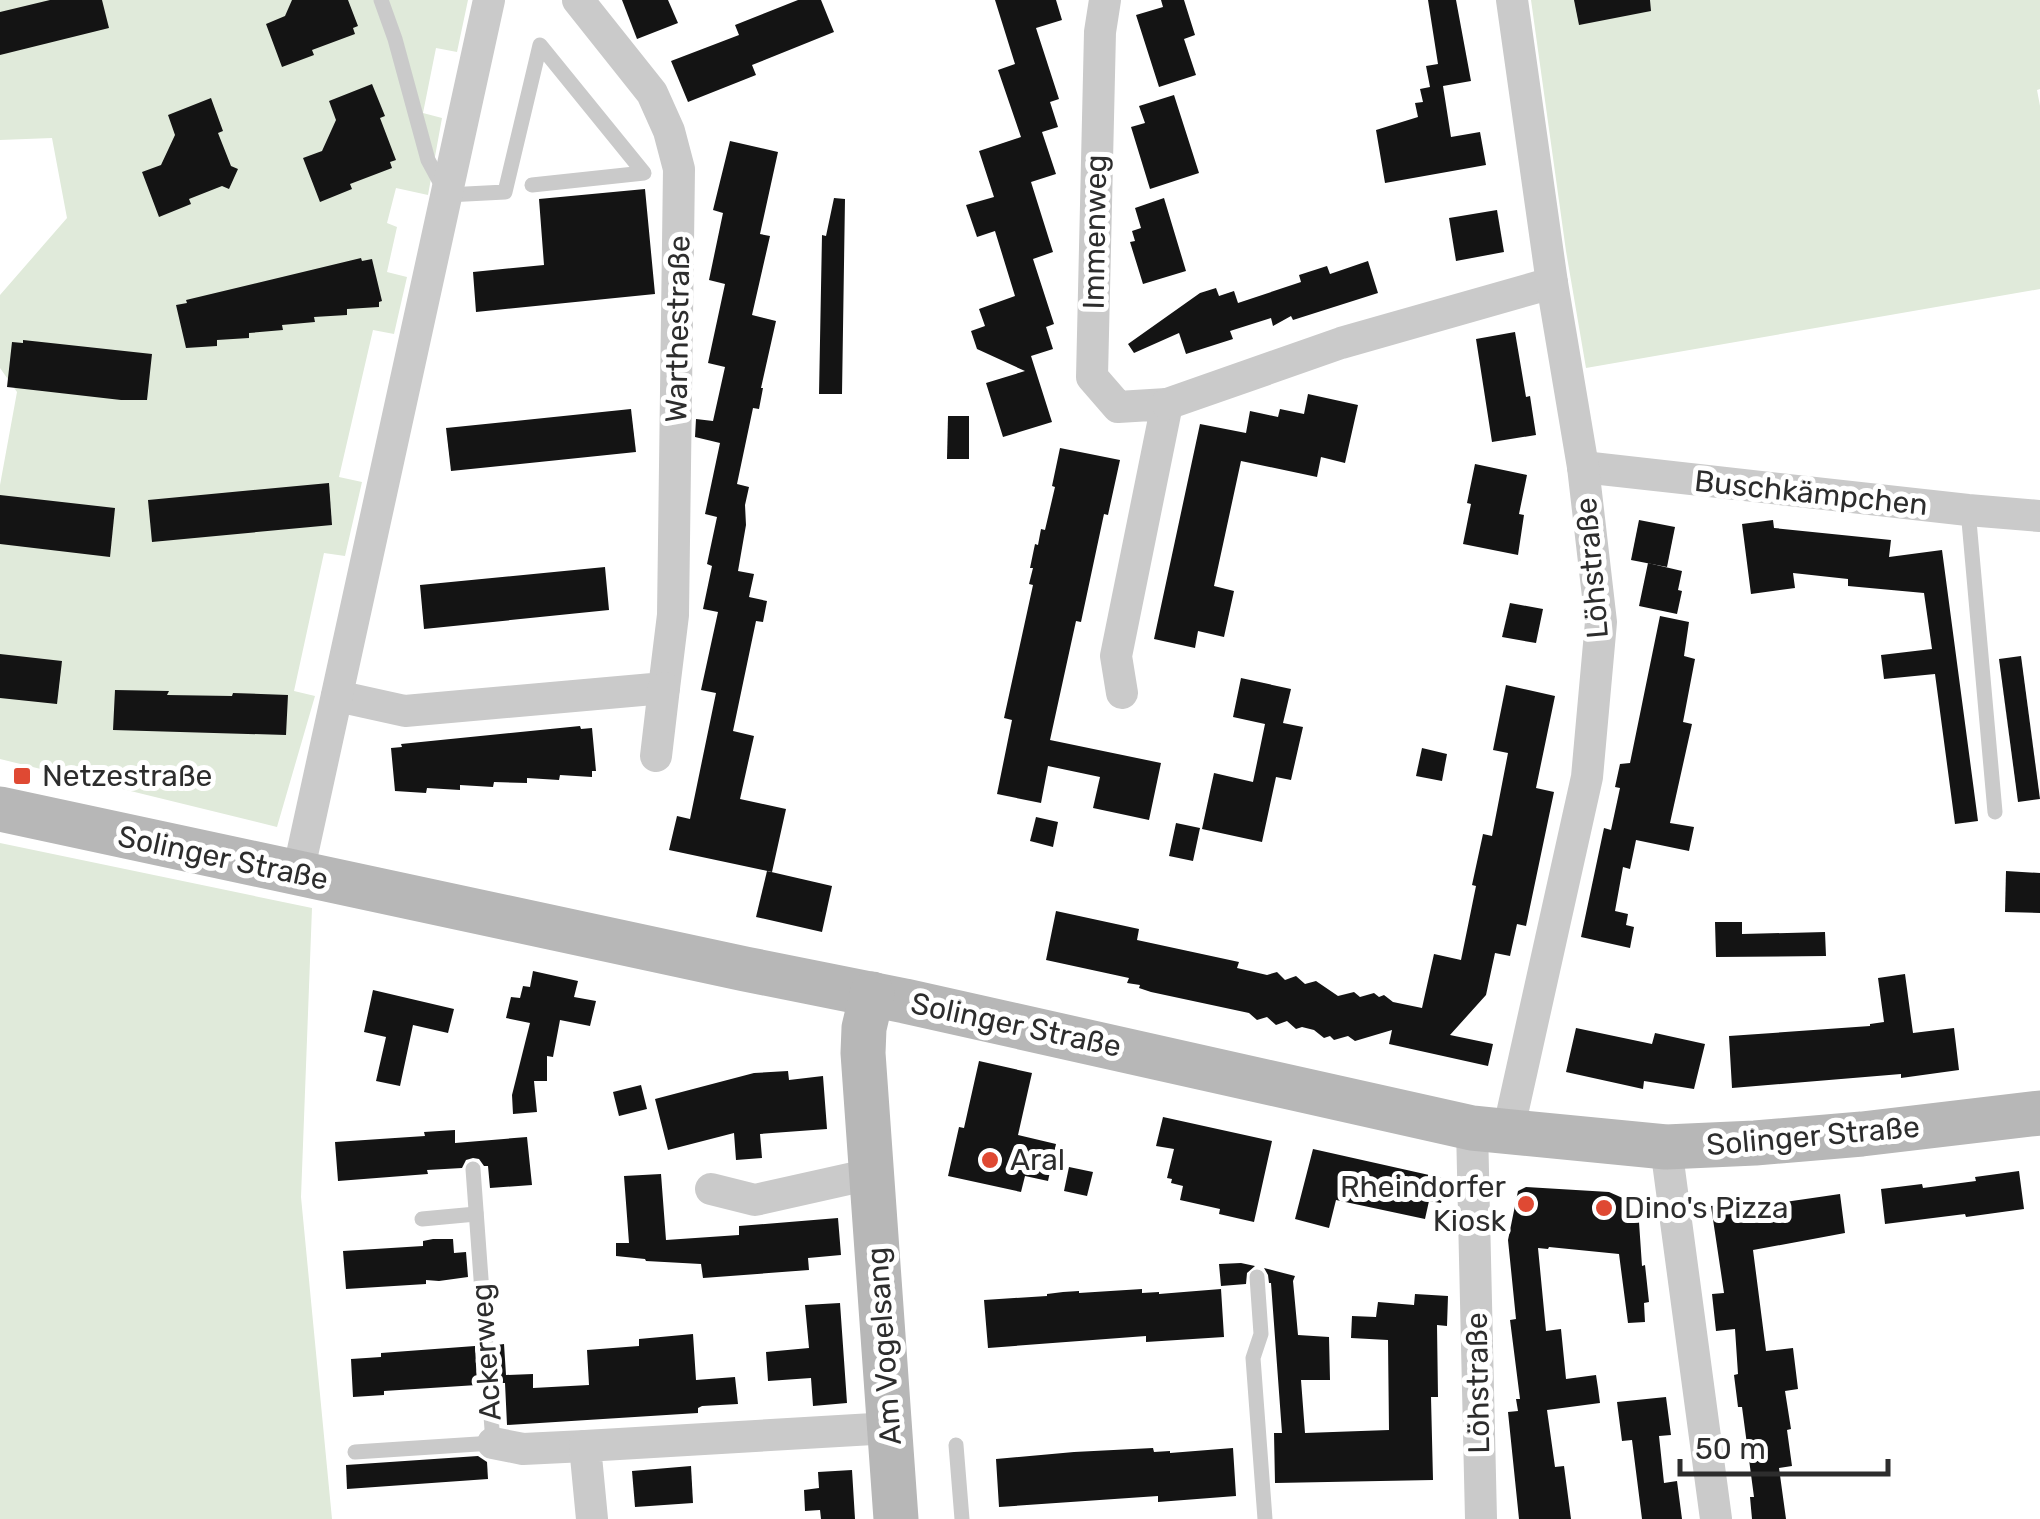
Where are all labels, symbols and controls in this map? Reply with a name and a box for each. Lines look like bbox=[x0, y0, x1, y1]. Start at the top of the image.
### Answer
street label: Immenweg bbox=[1076, 154, 1114, 310]
street label: Warthestraße bbox=[658, 235, 698, 423]
street label: Buschkämpchen bbox=[1693, 463, 1929, 523]
street label: Löhstraße bbox=[1568, 496, 1616, 640]
place label: Netzestraße bbox=[42, 758, 212, 794]
marker: Netzestraße bbox=[11, 765, 33, 787]
street label: Solinger Straße bbox=[115, 818, 331, 898]
street label: Solinger Straße bbox=[908, 985, 1124, 1065]
street label: Solinger Straße bbox=[1705, 1109, 1921, 1163]
place label: Aral bbox=[1010, 1142, 1065, 1178]
marker: Aral bbox=[979, 1149, 1001, 1171]
place label: Rheindorfer Kiosk bbox=[1340, 1169, 1507, 1239]
place label: Dino's Pizza bbox=[1624, 1190, 1789, 1226]
marker: Rheindorfer Kiosk bbox=[1515, 1193, 1537, 1215]
marker: Dino's Pizza bbox=[1593, 1197, 1615, 1219]
street label: Am Vogelsang bbox=[859, 1246, 909, 1446]
street label: Ackerweg bbox=[463, 1282, 509, 1422]
street label: Löhstraße bbox=[1459, 1312, 1497, 1454]
scale bar bbox=[1680, 1414, 1888, 1476]
text: 50 m bbox=[1695, 1431, 1766, 1467]

